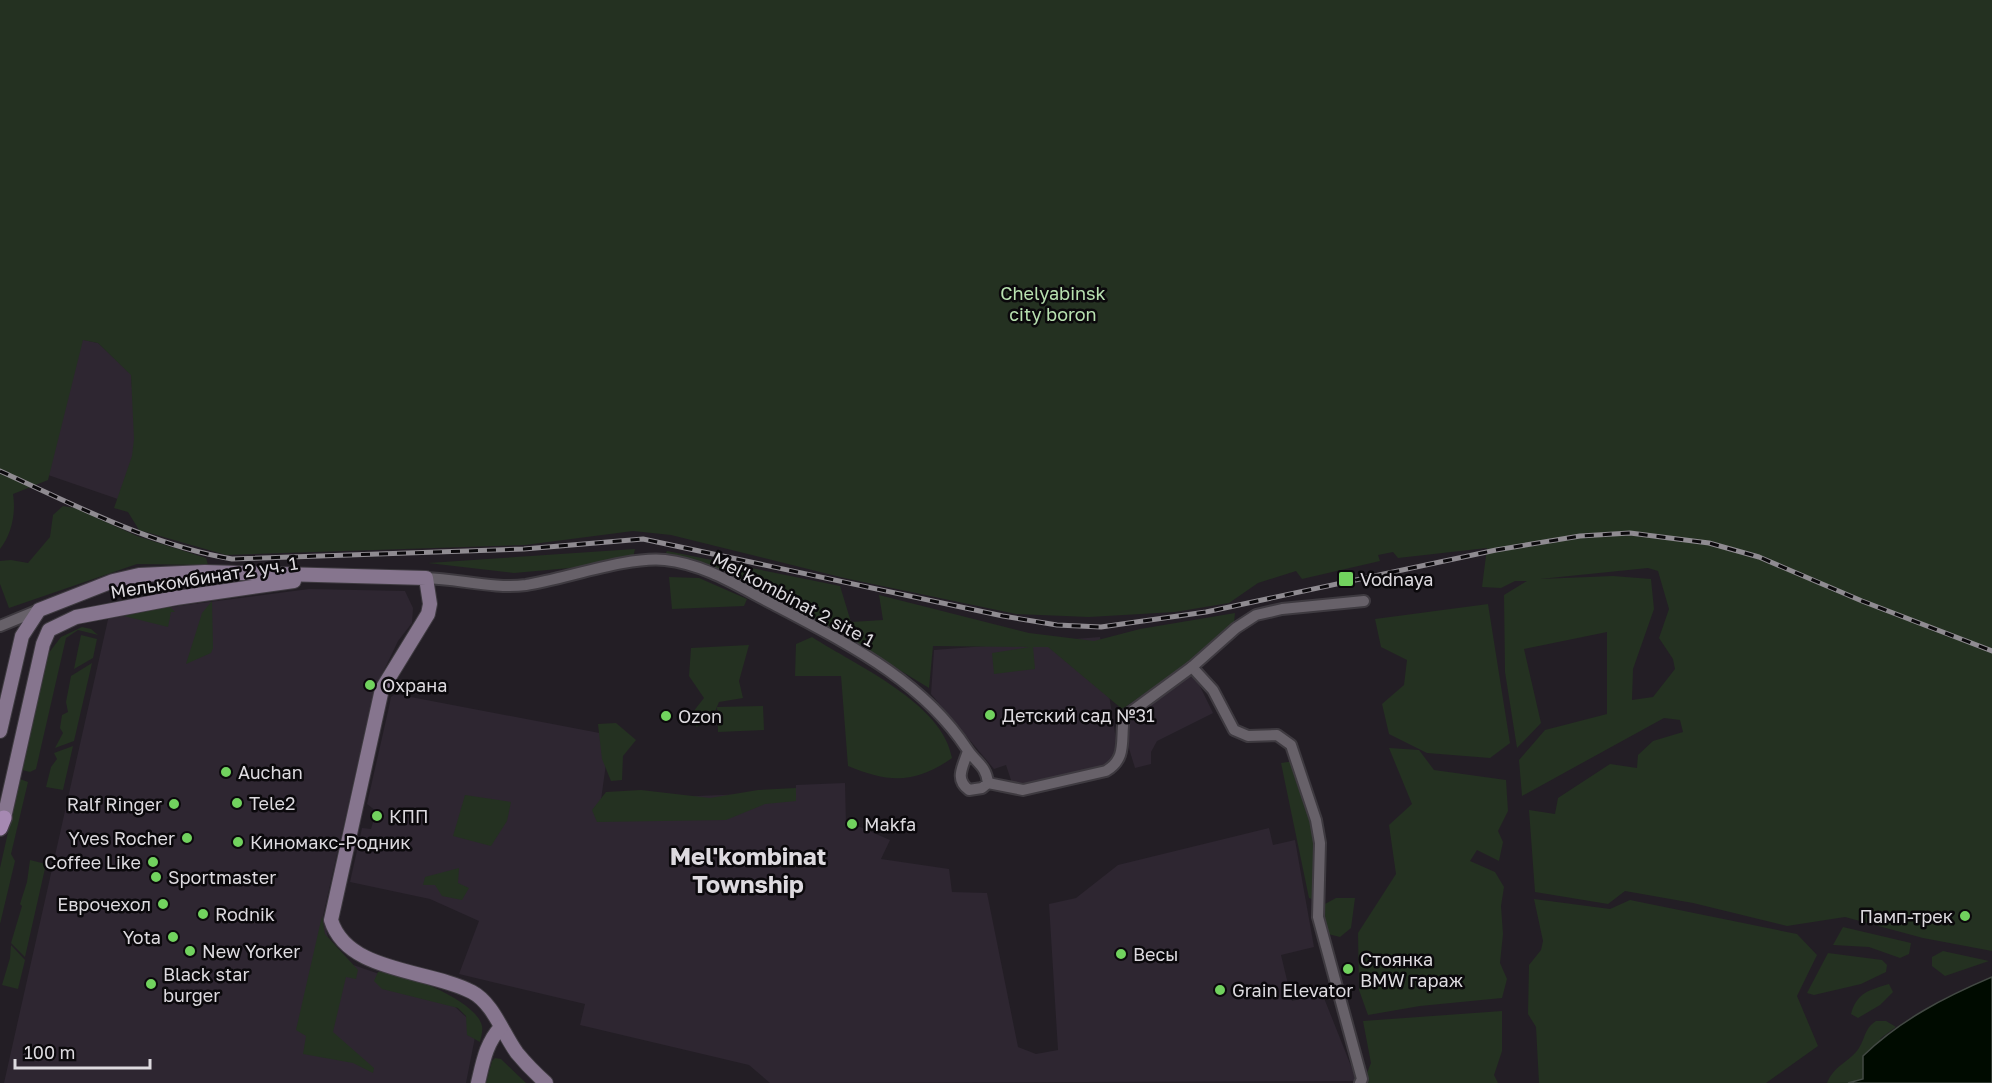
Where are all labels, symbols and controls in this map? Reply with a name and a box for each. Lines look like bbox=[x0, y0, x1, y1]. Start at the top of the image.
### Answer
park label: Chelyabinsk city boron bbox=[1000, 282, 1106, 325]
street label: Mel'kombinat 2 site 1 bbox=[709, 547, 879, 651]
street label: Мелькомбинат 2 уч. 1 bbox=[109, 551, 299, 603]
place label: Vodnaya bbox=[1360, 568, 1433, 590]
marker: Vodnaya bbox=[1337, 570, 1355, 588]
place label: Охрана bbox=[382, 674, 447, 696]
marker: Охрана bbox=[363, 678, 377, 692]
place label: Детский сад №31 bbox=[1002, 704, 1155, 726]
place label: Ozon bbox=[678, 705, 722, 727]
marker: Детский сад №31 bbox=[983, 708, 997, 722]
marker: Ozon bbox=[659, 709, 673, 723]
place label: Auchan bbox=[238, 761, 303, 783]
marker: Auchan bbox=[219, 765, 233, 779]
place label: Tele2 bbox=[249, 792, 295, 814]
place label: Ralf Ringer bbox=[67, 793, 162, 815]
marker: Tele2 bbox=[230, 796, 244, 810]
marker: Ralf Ringer bbox=[167, 797, 181, 811]
place label: КПП bbox=[389, 805, 429, 827]
marker: КПП bbox=[370, 809, 384, 823]
place label: Makfa bbox=[864, 813, 916, 835]
marker: Makfa bbox=[845, 817, 859, 831]
place label: Yves Rocher bbox=[68, 827, 175, 849]
marker: Yves Rocher bbox=[180, 831, 194, 845]
place label: Киномакс-Родник bbox=[250, 831, 411, 853]
marker: Киномакс-Родник bbox=[231, 835, 245, 849]
district label: Mel'kombinat Township bbox=[670, 841, 826, 898]
place label: Coffee Like bbox=[44, 851, 141, 873]
marker: Coffee Like bbox=[146, 855, 160, 869]
place label: Sportmaster bbox=[168, 866, 276, 888]
marker: Sportmaster bbox=[149, 870, 163, 884]
place label: Еврочехол bbox=[57, 893, 151, 915]
marker: Еврочехол bbox=[156, 897, 170, 911]
place label: Rodnik bbox=[215, 903, 275, 925]
place label: Памп-трек bbox=[1859, 905, 1953, 927]
marker: Rodnik bbox=[196, 907, 210, 921]
marker: Памп-трек bbox=[1958, 909, 1972, 923]
place label: Yota bbox=[123, 926, 161, 948]
marker: Yota bbox=[166, 930, 180, 944]
place label: New Yorker bbox=[202, 940, 300, 962]
place label: Весы bbox=[1133, 943, 1178, 965]
marker: New Yorker bbox=[183, 944, 197, 958]
marker: Весы bbox=[1114, 947, 1128, 961]
place label: Стоянка BMW гараж bbox=[1360, 948, 1463, 991]
marker: Стоянка BMW гараж bbox=[1341, 962, 1355, 976]
place label: Black star burger bbox=[163, 963, 249, 1006]
marker: Black star burger bbox=[144, 977, 158, 991]
place label: Grain Elevator bbox=[1232, 979, 1353, 1001]
marker: Grain Elevator bbox=[1213, 983, 1227, 997]
scale bar bbox=[15, 1032, 150, 1070]
text: 100 m bbox=[24, 1041, 75, 1063]

